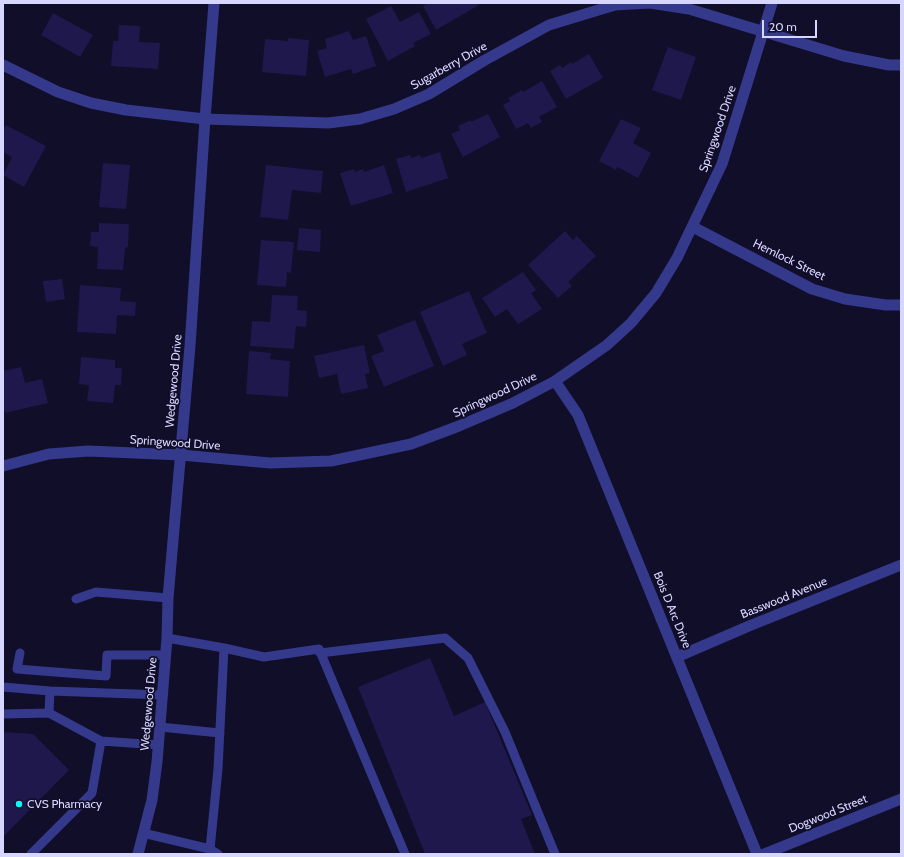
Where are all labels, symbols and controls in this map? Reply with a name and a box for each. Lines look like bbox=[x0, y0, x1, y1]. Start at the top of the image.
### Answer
scale bar bbox=[764, 12, 819, 38]
text: 20 m bbox=[769, 19, 797, 34]
street label: Sugarberry Drive bbox=[408, 39, 490, 93]
street label: Springwood Drive bbox=[696, 84, 740, 174]
street label: Hemlock Street bbox=[750, 236, 828, 284]
street label: Wedgewood Drive bbox=[163, 334, 185, 428]
street label: Springwood Drive bbox=[451, 369, 539, 421]
street label: Springwood Drive bbox=[129, 433, 221, 453]
street label: Bois D Arc Drive bbox=[650, 570, 694, 650]
street label: Basswood Avenue bbox=[739, 574, 829, 622]
street label: Wedgewood Drive bbox=[138, 657, 160, 751]
street label: Dogwood Street bbox=[787, 792, 869, 836]
place label: CVS Pharmacy bbox=[27, 797, 102, 811]
marker: CVS Pharmacy bbox=[14, 799, 24, 809]

